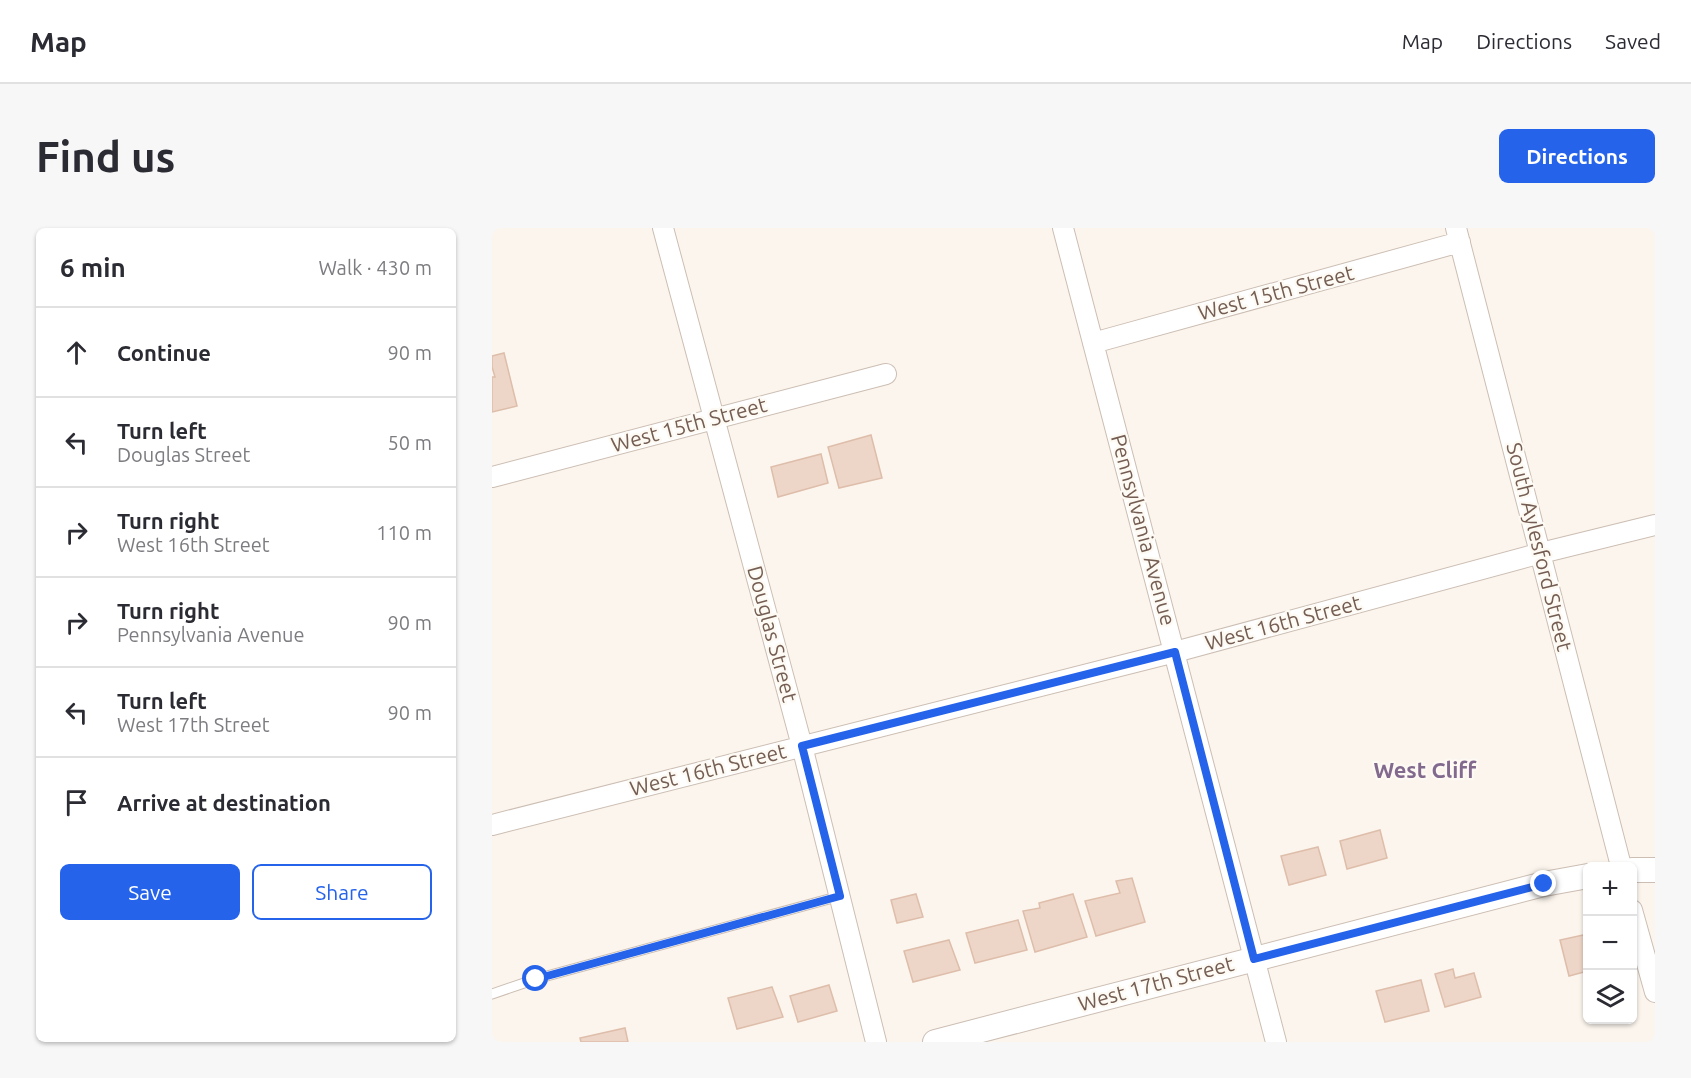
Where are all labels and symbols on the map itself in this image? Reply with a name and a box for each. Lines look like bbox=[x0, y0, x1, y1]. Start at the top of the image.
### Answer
street label: West 15th Street bbox=[1195, 260, 1356, 324]
street label: West 15th Street bbox=[608, 392, 769, 456]
street label: Pennsylvania Avenue bbox=[1107, 432, 1181, 628]
street label: South Aylesford Street bbox=[1502, 440, 1578, 654]
street label: Douglas Street bbox=[743, 563, 803, 704]
street label: West 16th Street bbox=[1202, 590, 1363, 654]
street label: West 16th Street bbox=[627, 738, 788, 800]
district label: West Cliff bbox=[1374, 757, 1477, 782]
route end bbox=[1530, 870, 1556, 896]
street label: West 17th Street bbox=[1075, 951, 1236, 1015]
route start bbox=[522, 965, 548, 991]

